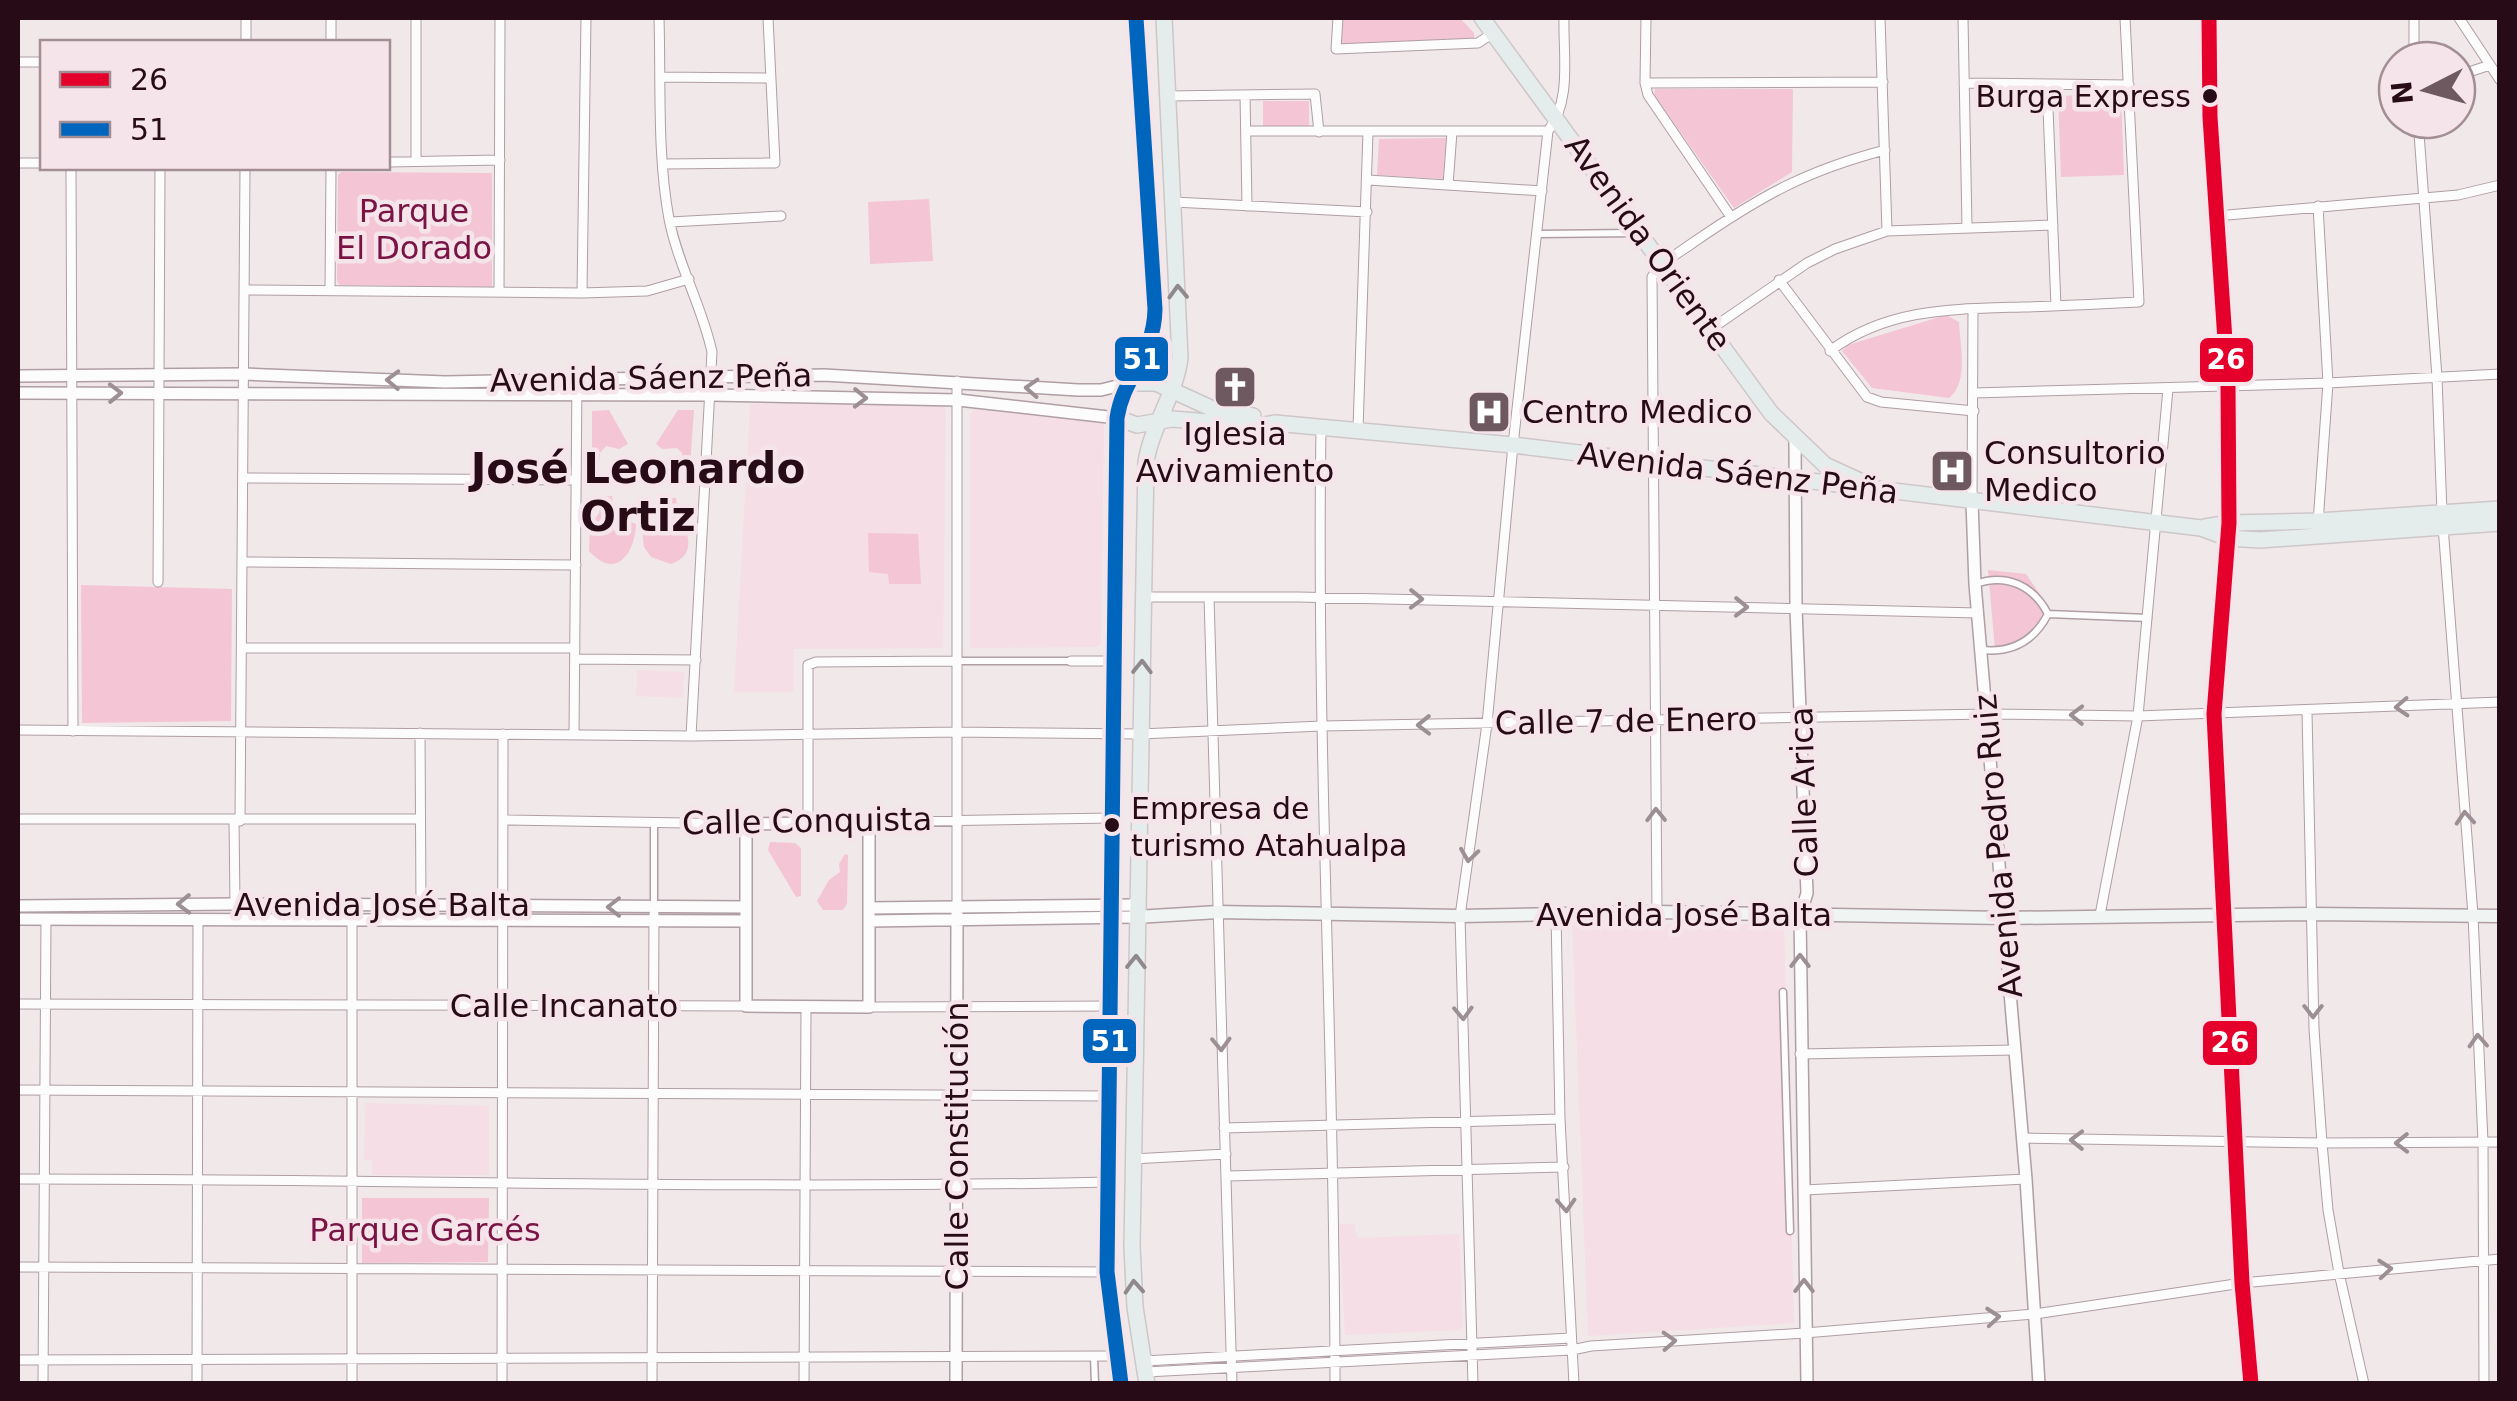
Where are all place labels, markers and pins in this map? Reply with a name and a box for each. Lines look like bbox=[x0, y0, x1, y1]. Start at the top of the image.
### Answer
place label: Burga Express bbox=[1975, 79, 2191, 114]
marker: Burga Express bbox=[2200, 86, 2220, 106]
church icon: Iglesia Avivamiento bbox=[1212, 364, 1258, 410]
hospital icon: Centro Medico bbox=[1466, 389, 1512, 435]
place label: Centro Medico bbox=[1522, 393, 1753, 431]
place label: Iglesia Avivamiento bbox=[1136, 415, 1334, 490]
place label: Consultorio Medico bbox=[1984, 434, 2166, 509]
hospital icon: Consultorio Medico bbox=[1929, 448, 1975, 494]
place label: Empresa de turismo Atahualpa bbox=[1131, 791, 1408, 863]
marker: Empresa de turismo Atahualpa bbox=[1102, 815, 1122, 835]

